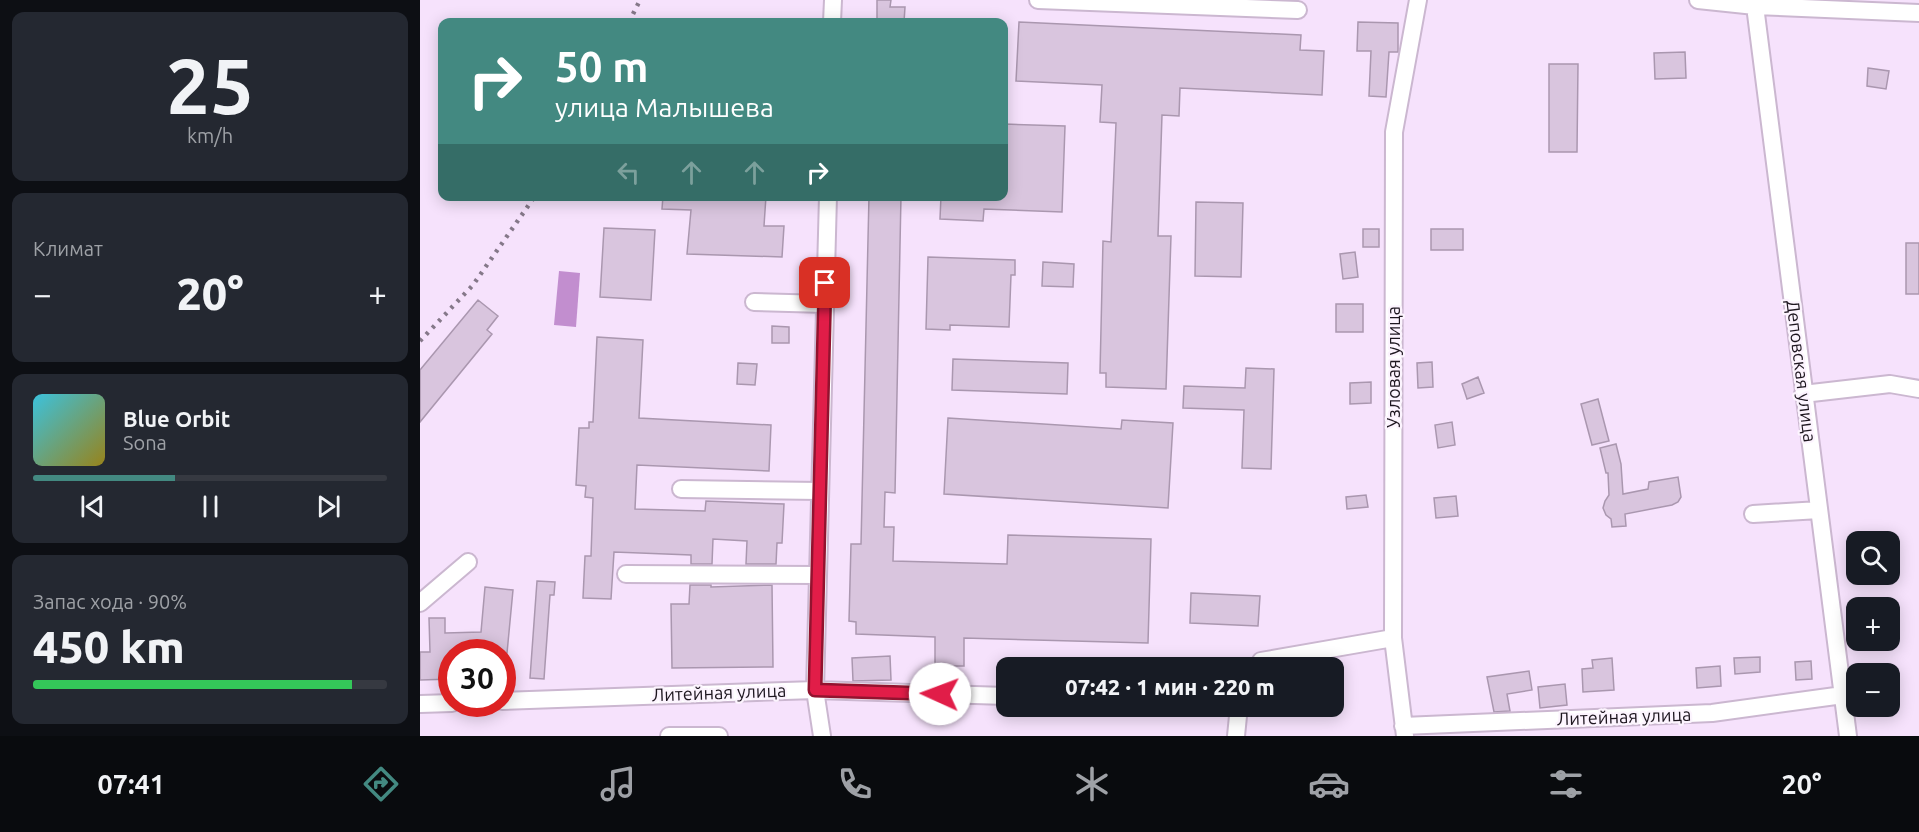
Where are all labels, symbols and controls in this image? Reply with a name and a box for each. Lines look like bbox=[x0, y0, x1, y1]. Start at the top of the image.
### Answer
text: 25 bbox=[166, 41, 254, 129]
icon: right bbox=[456, 42, 534, 120]
text: 50 m bbox=[555, 43, 649, 90]
text: улица Малышева bbox=[555, 92, 774, 122]
text: km/h bbox=[187, 124, 233, 147]
icon: left bbox=[612, 156, 645, 189]
icon: ahead bbox=[675, 156, 708, 189]
icon: ahead bbox=[738, 156, 771, 189]
icon: right bbox=[801, 156, 834, 189]
text: Климат bbox=[33, 237, 103, 260]
pin bbox=[799, 257, 850, 308]
icon: arrive bbox=[808, 266, 841, 299]
text: 20° bbox=[176, 268, 244, 319]
text: − bbox=[33, 275, 52, 312]
text: + bbox=[368, 275, 387, 312]
street label: Деповская улица bbox=[1783, 299, 1821, 443]
street label: Узловая улица bbox=[1383, 306, 1403, 428]
text: Blue Orbit bbox=[123, 406, 230, 431]
text: Sona bbox=[123, 431, 167, 454]
icon: previous bbox=[76, 490, 109, 523]
icon: pause bbox=[194, 490, 227, 523]
icon: next bbox=[312, 490, 345, 523]
map controls bbox=[1846, 531, 1900, 717]
button: search bbox=[1846, 531, 1900, 585]
text: Запас хода · 90% bbox=[33, 590, 187, 613]
button: + bbox=[1846, 597, 1900, 651]
text: 450 km bbox=[33, 621, 185, 672]
speed limit sign: 30 bbox=[438, 639, 516, 717]
position arrow bbox=[908, 662, 972, 726]
button: − bbox=[1846, 663, 1900, 717]
text: 07:42 · 1 мин · 220 m bbox=[1065, 674, 1275, 699]
street label: Литейная улица bbox=[651, 680, 787, 704]
street label: Литейная улица bbox=[1556, 704, 1692, 728]
icon: directions bbox=[360, 763, 402, 805]
icon: music bbox=[597, 763, 639, 805]
icon: phone bbox=[834, 763, 876, 805]
icon: climate bbox=[1071, 763, 1113, 805]
icon: car bbox=[1308, 763, 1350, 805]
icon: filters bbox=[1545, 763, 1587, 805]
text: 07:41 bbox=[97, 769, 165, 799]
text: 20° bbox=[1781, 769, 1821, 799]

